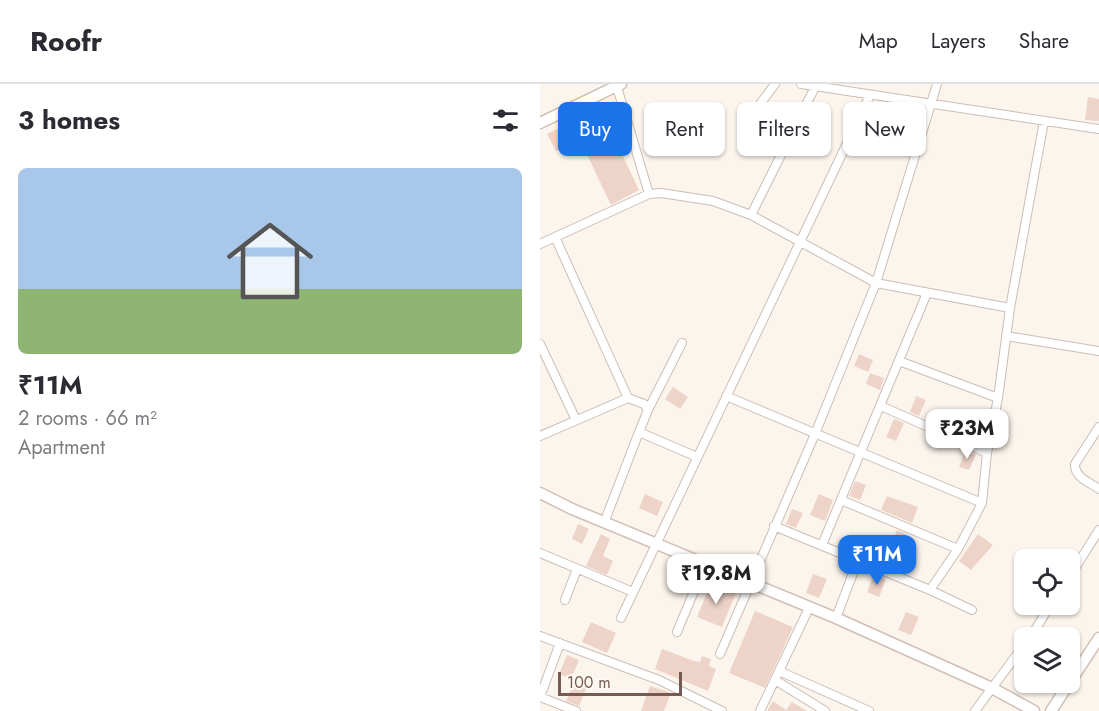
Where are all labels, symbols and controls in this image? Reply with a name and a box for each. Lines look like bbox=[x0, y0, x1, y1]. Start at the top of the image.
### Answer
text: Roofr bbox=[30, 21, 102, 62]
text: Map bbox=[859, 26, 898, 56]
text: Layers bbox=[931, 26, 986, 56]
text: Share bbox=[1019, 26, 1069, 56]
text: 3 homes bbox=[18, 101, 120, 139]
chip: Buy bbox=[558, 102, 632, 156]
chip: Rent bbox=[644, 102, 725, 156]
chip: Filters bbox=[737, 102, 831, 156]
chip: New bbox=[843, 102, 926, 156]
icon: filters bbox=[489, 104, 522, 137]
icon: home bbox=[216, 207, 324, 315]
text: ₹11M bbox=[18, 366, 83, 404]
text: 2 rooms · 66 m² bbox=[18, 404, 157, 433]
pin: ₹23M bbox=[931, 409, 1003, 460]
text: ₹23M bbox=[940, 414, 994, 443]
text: Apartment bbox=[18, 433, 105, 462]
pin: ₹11M bbox=[841, 535, 913, 586]
text: ₹11M bbox=[852, 540, 902, 569]
map controls bbox=[1014, 549, 1080, 693]
button: locate bbox=[1014, 549, 1080, 615]
pin: ₹19.8M bbox=[667, 554, 765, 605]
text: ₹19.8M bbox=[681, 559, 751, 588]
button: layers bbox=[1014, 627, 1080, 693]
scale bar bbox=[558, 669, 682, 696]
text: 100 m bbox=[567, 671, 611, 694]

